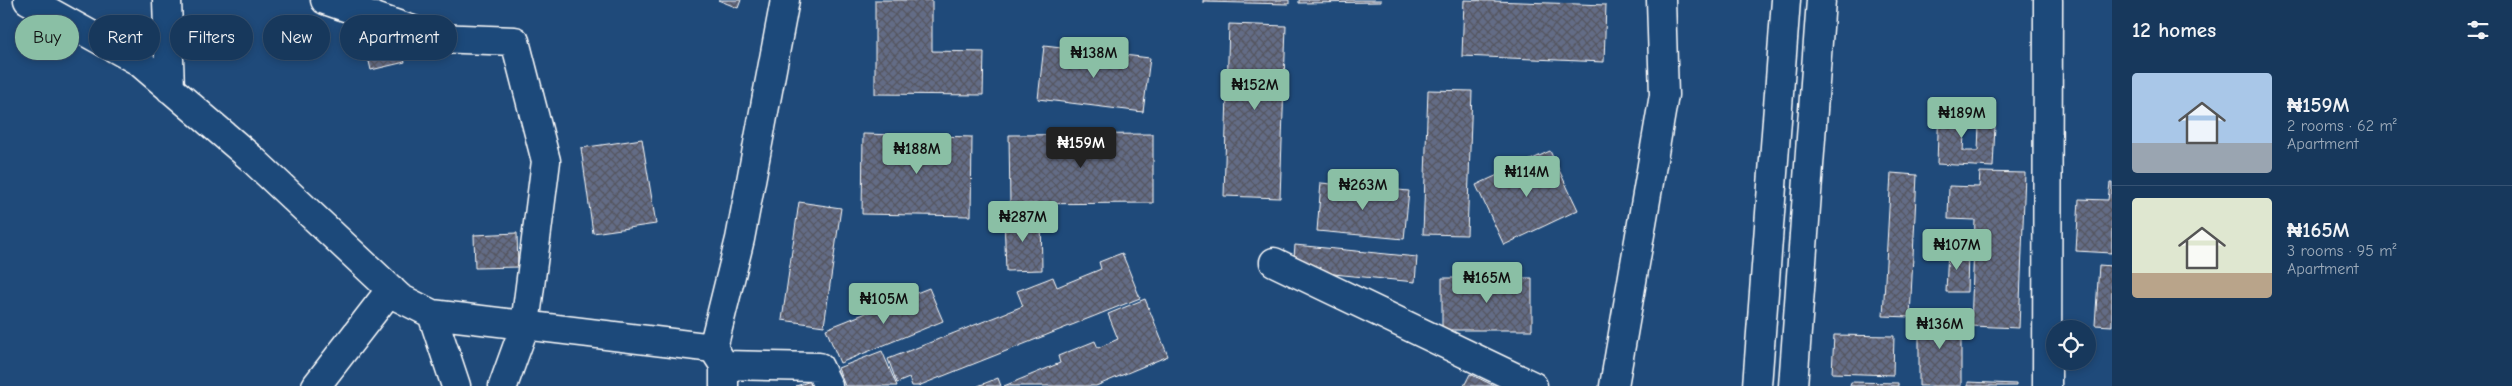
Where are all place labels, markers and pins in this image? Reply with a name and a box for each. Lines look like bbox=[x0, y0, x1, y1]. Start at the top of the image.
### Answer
pin: ₦138M bbox=[1059, 36, 1129, 79]
pin: ₦152M bbox=[1220, 68, 1290, 111]
pin: ₦189M bbox=[1927, 96, 1997, 139]
pin: ₦159M bbox=[1046, 126, 1116, 169]
pin: ₦188M bbox=[882, 132, 952, 175]
pin: ₦114M bbox=[1492, 156, 1562, 198]
pin: ₦263M bbox=[1328, 168, 1398, 211]
pin: ₦287M bbox=[988, 200, 1058, 243]
pin: ₦107M bbox=[1922, 228, 1992, 271]
pin: ₦165M bbox=[1452, 262, 1522, 304]
pin: ₦105M bbox=[849, 282, 919, 325]
pin: ₦136M bbox=[1905, 308, 1975, 350]

